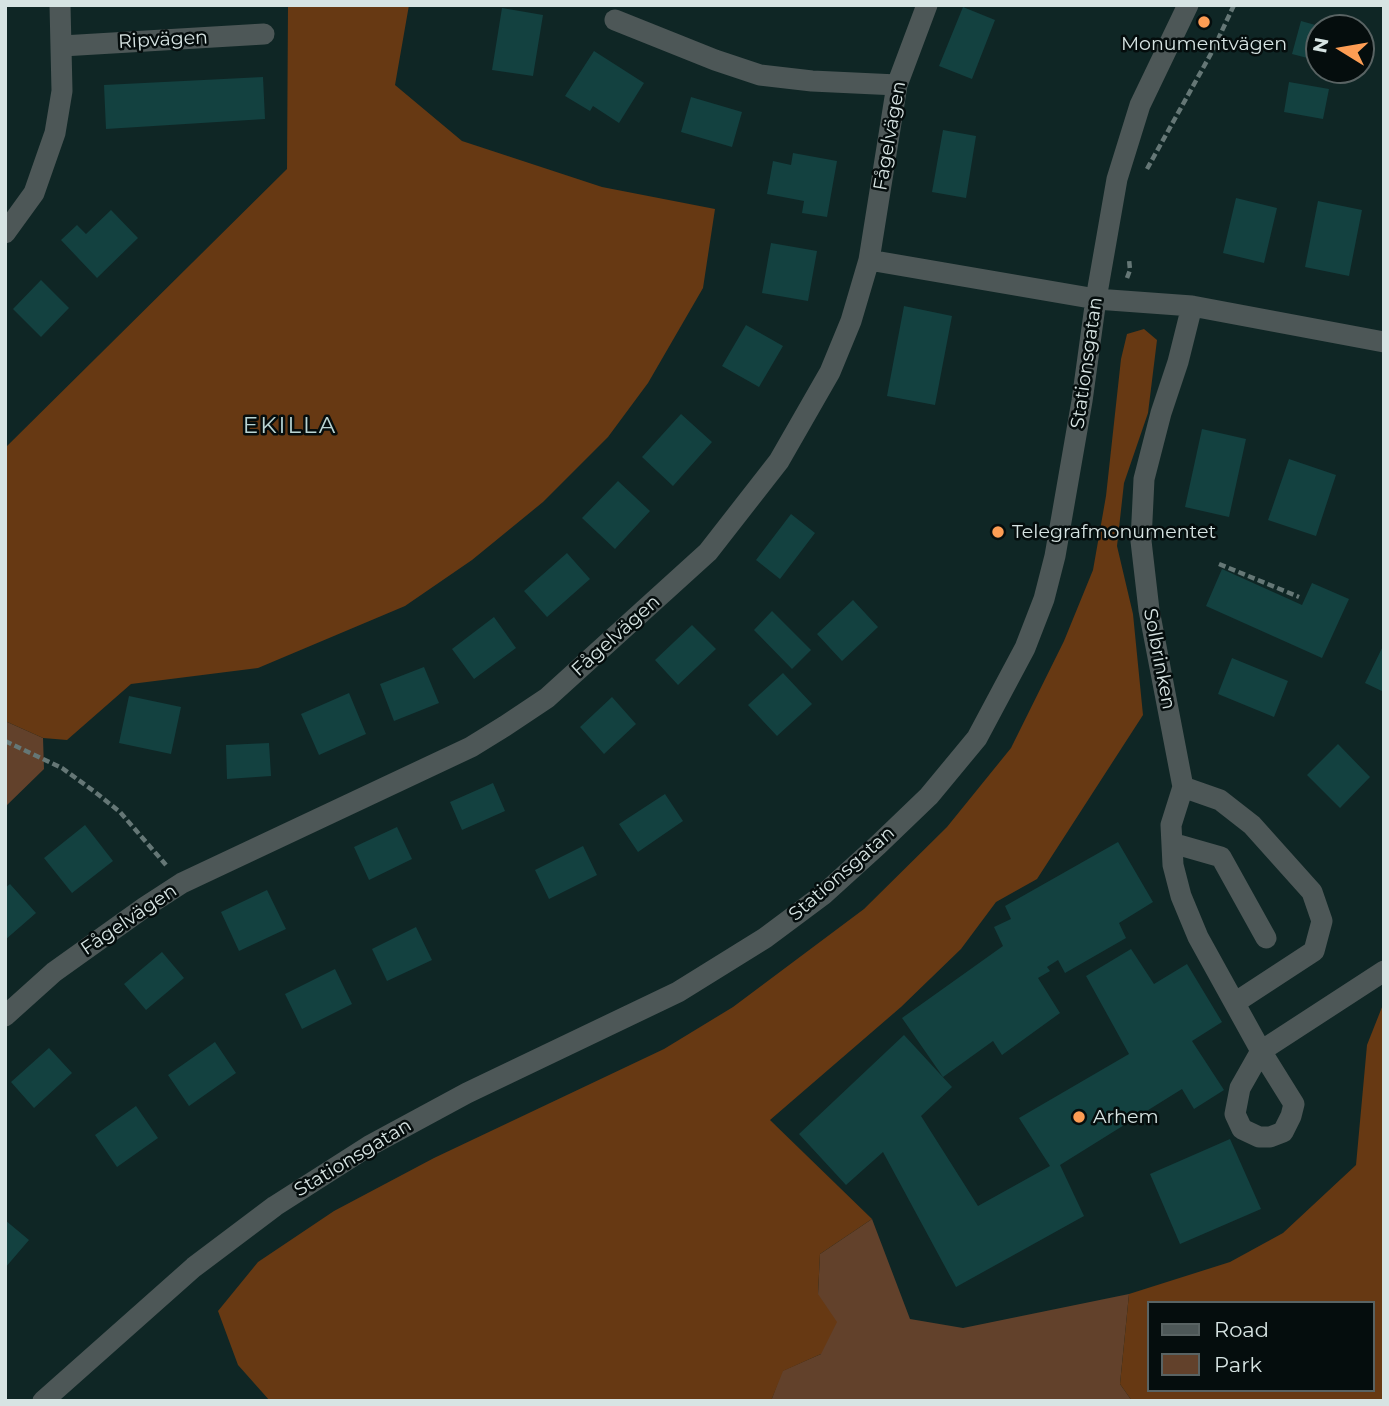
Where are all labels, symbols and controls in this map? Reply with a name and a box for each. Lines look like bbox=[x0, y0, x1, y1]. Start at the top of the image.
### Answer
marker: Monumentvägen bbox=[1196, 14, 1212, 30]
north arrow bbox=[1305, 14, 1375, 84]
street label: Ripvägen bbox=[118, 26, 208, 54]
place label: Monumentvägen bbox=[1121, 33, 1287, 55]
text: N bbox=[1308, 36, 1334, 55]
street label: Fågelvägen bbox=[869, 79, 911, 193]
street label: Stationsgatan bbox=[1066, 296, 1108, 430]
district label: EKILLA bbox=[244, 412, 336, 440]
place label: Telegrafmonumentet bbox=[1012, 521, 1216, 543]
marker: Telegrafmonumentet bbox=[990, 524, 1006, 540]
street label: Fågelvägen bbox=[567, 590, 665, 682]
street label: Solbrinken bbox=[1138, 607, 1180, 711]
street label: Stationsgatan bbox=[784, 822, 900, 926]
street label: Fågelvägen bbox=[77, 880, 181, 960]
place label: Arhem bbox=[1093, 1106, 1159, 1128]
marker: Arhem bbox=[1071, 1109, 1087, 1125]
street label: Stationsgatan bbox=[290, 1114, 416, 1202]
legend bbox=[1148, 1301, 1375, 1392]
text: Road bbox=[1214, 1317, 1269, 1342]
text: Park bbox=[1214, 1352, 1262, 1377]

